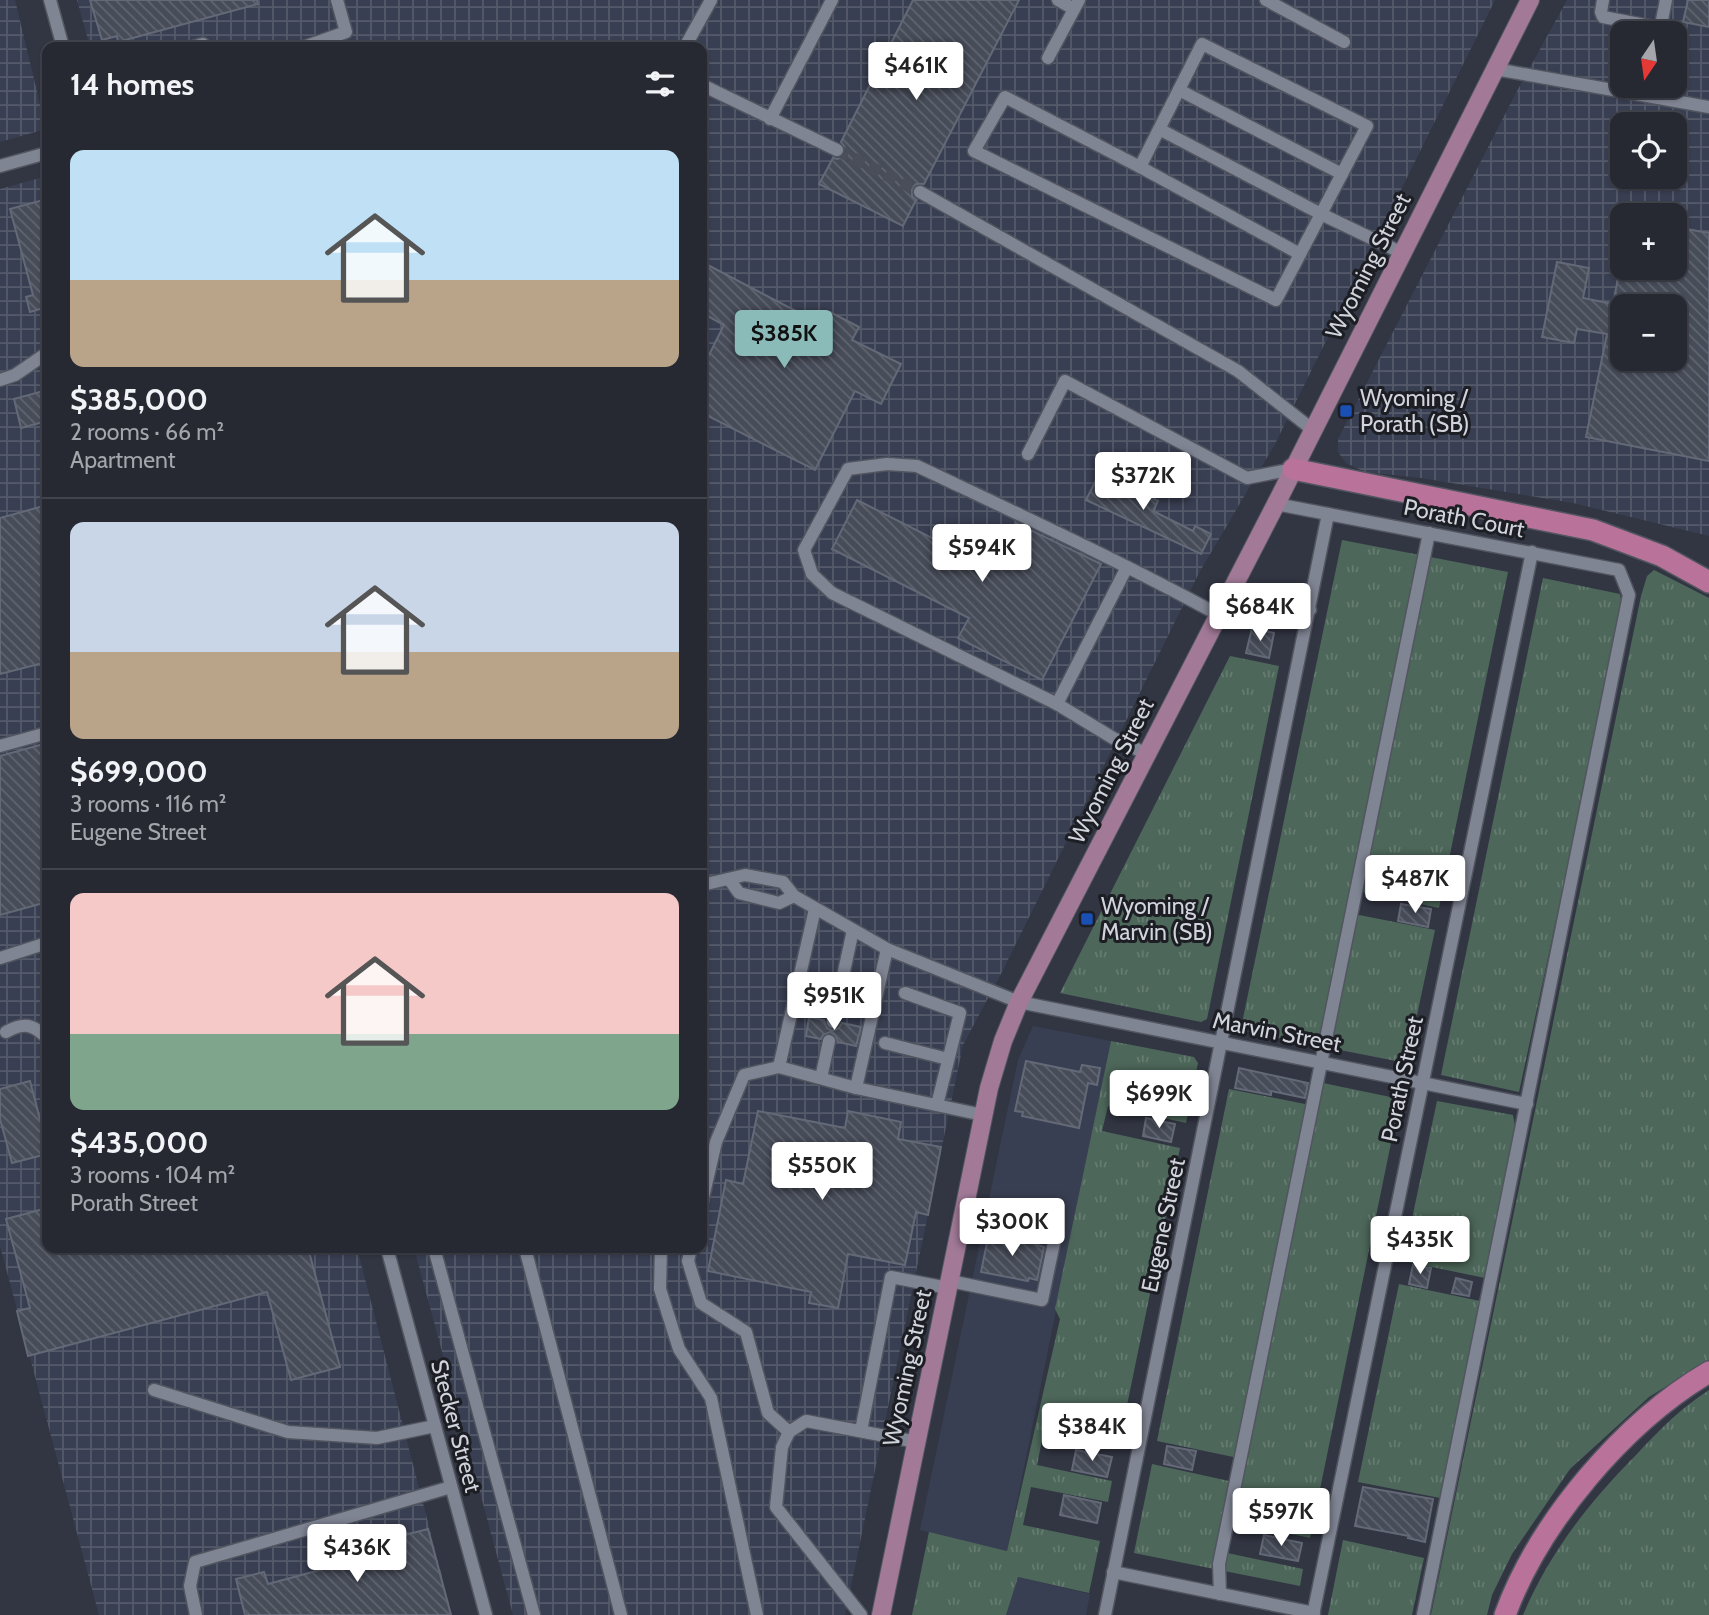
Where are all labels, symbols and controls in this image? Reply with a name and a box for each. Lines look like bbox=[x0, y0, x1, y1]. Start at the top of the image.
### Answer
north arrow bbox=[1610, 21, 1687, 98]
map controls bbox=[1610, 21, 1687, 371]
pin: $461K bbox=[867, 42, 965, 102]
text: $461K bbox=[884, 51, 948, 79]
icon: filters bbox=[641, 65, 679, 103]
text: 14 homes bbox=[70, 66, 194, 103]
button: locate bbox=[1610, 112, 1687, 189]
street label: Wyoming Street bbox=[1319, 188, 1417, 343]
icon: home bbox=[312, 195, 438, 321]
button: + bbox=[1610, 203, 1687, 280]
button: − bbox=[1610, 294, 1687, 371]
pin: $385K bbox=[735, 310, 833, 370]
text: $385K bbox=[751, 319, 817, 347]
text: $385,000 bbox=[70, 381, 208, 418]
place label: Wyoming / Porath (SB) bbox=[1360, 384, 1470, 438]
marker: Wyoming / Porath (SB) bbox=[1338, 403, 1354, 419]
text: 2 rooms · 66 m² bbox=[70, 418, 224, 446]
text: Apartment bbox=[70, 446, 175, 474]
pin: $372K bbox=[1094, 452, 1192, 512]
text: $372K bbox=[1111, 461, 1175, 489]
street label: Porath Court bbox=[1401, 493, 1527, 543]
pin: $594K bbox=[933, 524, 1031, 584]
text: $594K bbox=[948, 533, 1016, 561]
icon: home bbox=[312, 567, 438, 693]
pin: $684K bbox=[1211, 584, 1309, 643]
text: $684K bbox=[1226, 592, 1294, 620]
street label: Wyoming Street bbox=[1062, 693, 1160, 848]
text: $699,000 bbox=[70, 753, 208, 790]
text: 3 rooms · 116 m² bbox=[70, 790, 226, 818]
text: Eugene Street bbox=[70, 818, 207, 846]
pin: $487K bbox=[1366, 856, 1464, 915]
text: $487K bbox=[1381, 864, 1449, 892]
place label: Wyoming / Marvin (SB) bbox=[1101, 892, 1213, 946]
marker: Wyoming / Marvin (SB) bbox=[1079, 911, 1095, 927]
icon: home bbox=[312, 938, 438, 1064]
pin: $951K bbox=[785, 972, 883, 1032]
text: $951K bbox=[803, 981, 865, 1009]
street label: Marvin Street bbox=[1210, 1006, 1344, 1058]
street label: Porath Street bbox=[1375, 1013, 1429, 1144]
pin: $699K bbox=[1110, 1070, 1208, 1130]
text: $699K bbox=[1126, 1079, 1192, 1107]
text: $435,000 bbox=[70, 1124, 209, 1161]
pin: $550K bbox=[773, 1142, 871, 1202]
text: $550K bbox=[788, 1151, 856, 1179]
street label: Eugene Street bbox=[1135, 1155, 1191, 1295]
text: 3 rooms · 104 m² bbox=[70, 1161, 235, 1189]
text: Porath Street bbox=[70, 1189, 198, 1217]
pin: $300K bbox=[963, 1198, 1061, 1258]
text: $300K bbox=[976, 1207, 1048, 1235]
pin: $435K bbox=[1371, 1216, 1469, 1276]
text: $435K bbox=[1387, 1225, 1453, 1253]
street label: Wyoming Street bbox=[877, 1287, 937, 1449]
street label: Stecker Street bbox=[425, 1357, 487, 1496]
pin: $384K bbox=[1043, 1404, 1141, 1463]
text: $384K bbox=[1058, 1412, 1126, 1440]
pin: $597K bbox=[1232, 1488, 1330, 1548]
text: $597K bbox=[1249, 1497, 1313, 1525]
pin: $436K bbox=[308, 1524, 406, 1584]
text: $436K bbox=[323, 1533, 391, 1561]

